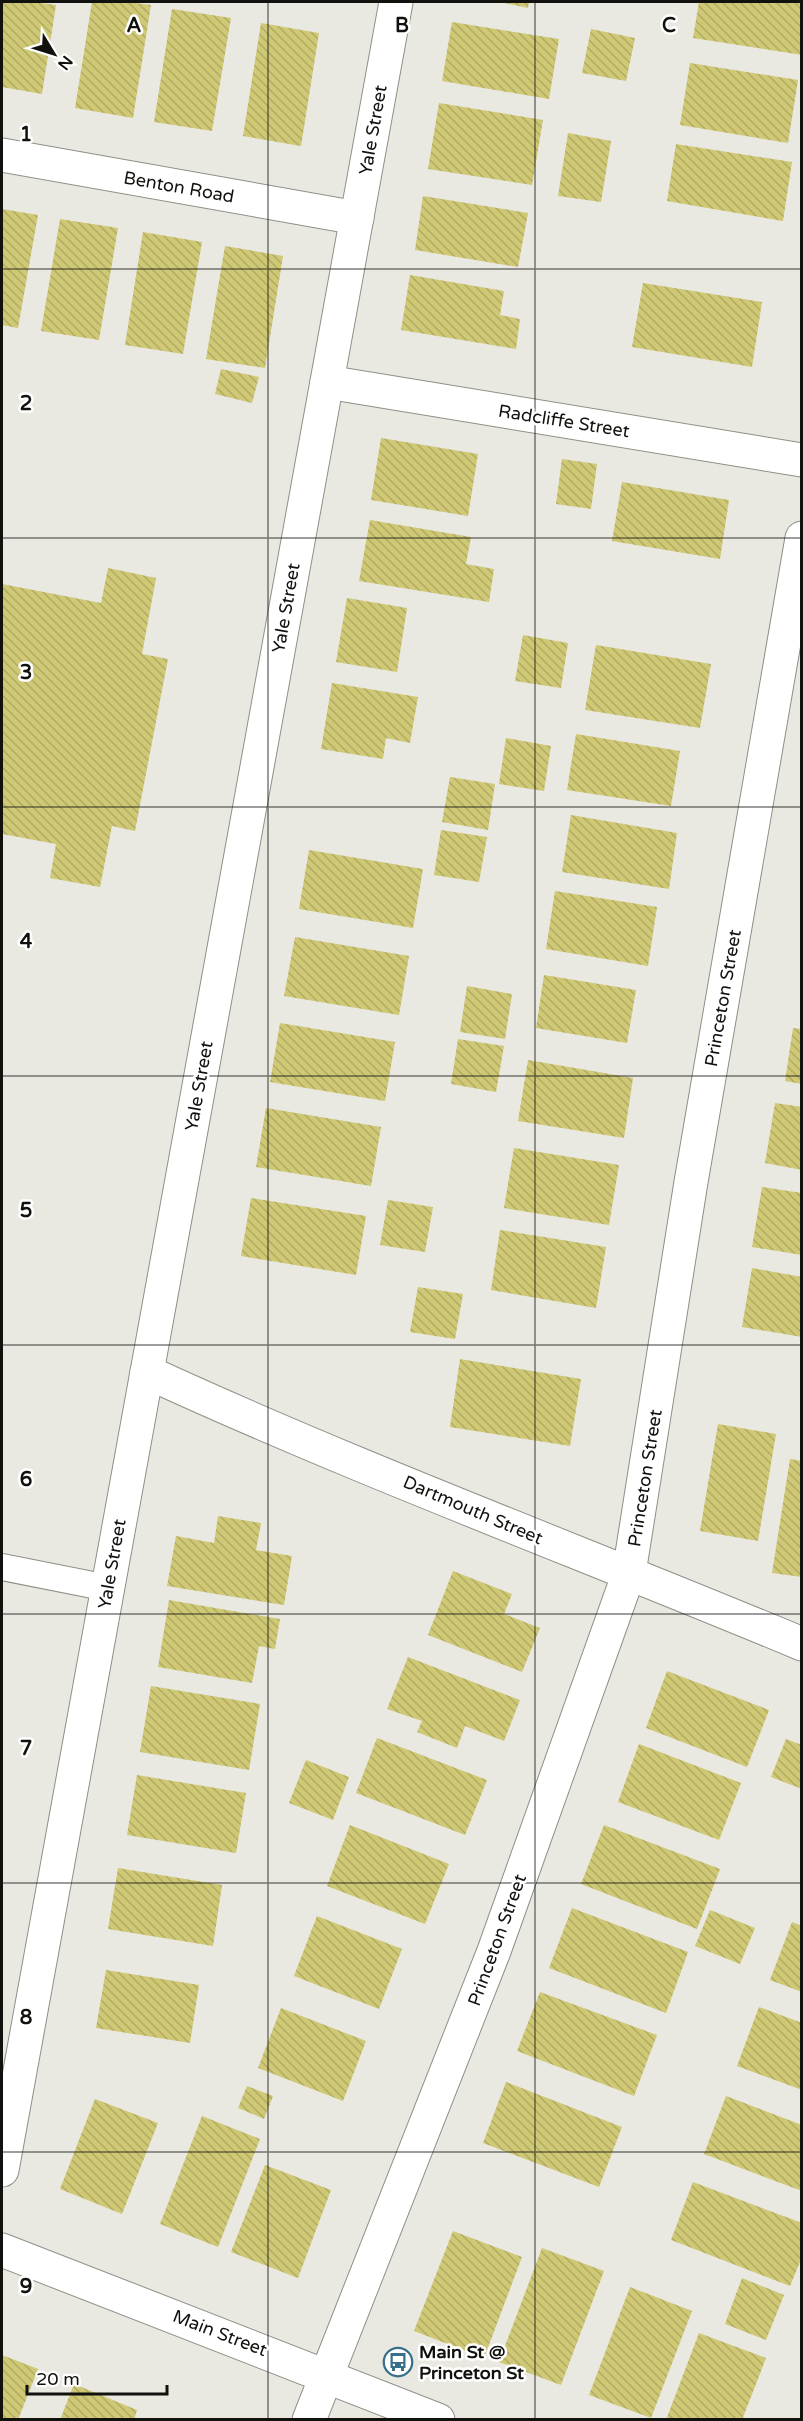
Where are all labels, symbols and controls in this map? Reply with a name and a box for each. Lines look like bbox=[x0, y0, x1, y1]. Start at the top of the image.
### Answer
text: A bbox=[127, 14, 142, 38]
text: B bbox=[395, 14, 409, 38]
text: C bbox=[662, 14, 676, 38]
north arrow bbox=[24, 24, 84, 84]
text: N bbox=[53, 51, 77, 74]
street label: Yale Street bbox=[354, 83, 392, 177]
text: 1 bbox=[20, 123, 32, 147]
street label: Benton Road bbox=[122, 166, 236, 208]
text: 2 bbox=[20, 392, 32, 416]
street label: Radcliffe Street bbox=[497, 400, 631, 442]
street label: Yale Street bbox=[267, 561, 305, 655]
text: 3 bbox=[20, 661, 32, 685]
street label: Princeton Street bbox=[700, 928, 746, 1068]
text: 4 bbox=[20, 930, 33, 954]
street label: Yale Street bbox=[180, 1039, 218, 1133]
text: 5 bbox=[20, 1199, 32, 1223]
street label: Princeton Street bbox=[623, 1408, 667, 1548]
text: 6 bbox=[20, 1468, 32, 1492]
street label: Dartmouth Street bbox=[400, 1471, 546, 1549]
street label: Yale Street bbox=[93, 1517, 131, 1611]
text: 7 bbox=[20, 1737, 32, 1761]
street label: Princeton Street bbox=[463, 1871, 531, 2009]
text: 8 bbox=[20, 2006, 32, 2030]
text: 9 bbox=[20, 2275, 32, 2299]
street label: Main Street bbox=[170, 2305, 270, 2361]
place label: Main St @ Princeton St bbox=[419, 2341, 524, 2384]
bus stop icon: Main St @ Princeton St bbox=[382, 2346, 414, 2378]
scale bar bbox=[27, 2358, 166, 2396]
text: 20 m bbox=[36, 2368, 80, 2390]

